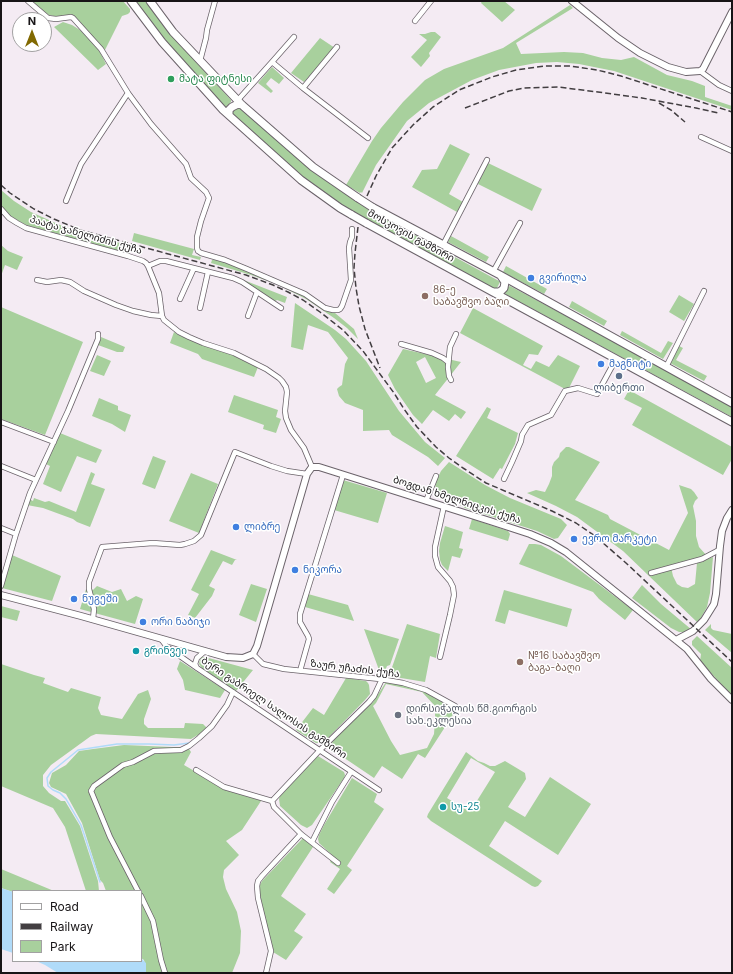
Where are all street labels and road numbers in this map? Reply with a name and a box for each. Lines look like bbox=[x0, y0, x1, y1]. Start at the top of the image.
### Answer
street label: მოსკოვის გამზირი bbox=[366, 207, 456, 265]
street label: პაატა ჯანელიძის ქუჩა bbox=[28, 213, 144, 257]
street label: ბოგდან ხმელნიცკის ქუჩა bbox=[392, 474, 522, 526]
street label: ბერი გაბრიელ სალოსის გამზირი bbox=[199, 655, 349, 761]
street label: ზაურ უჩაძის ქუჩა bbox=[310, 658, 400, 680]

